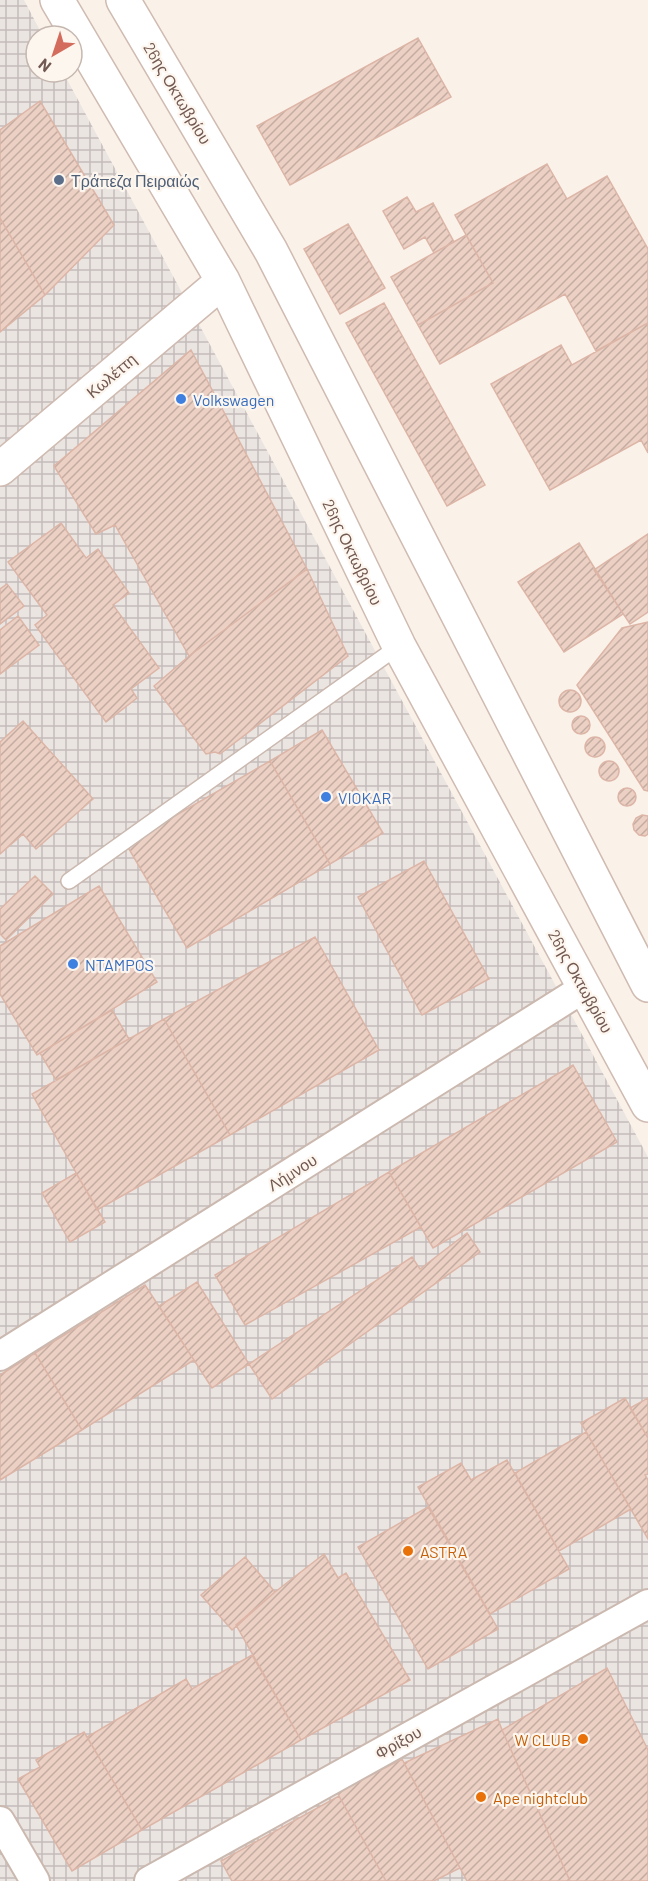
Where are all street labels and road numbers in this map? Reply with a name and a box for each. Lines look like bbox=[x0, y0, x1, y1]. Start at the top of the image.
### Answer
street label: 26ης Οκτωβρίου bbox=[140, 39, 216, 147]
street label: Κωλέττη bbox=[82, 349, 140, 401]
street label: 26ης Οκτωβρίου bbox=[319, 496, 387, 608]
street label: 26ης Οκτωβρίου bbox=[545, 926, 617, 1036]
street label: Λήμνου bbox=[264, 1150, 320, 1194]
street label: Φρίξου bbox=[372, 1722, 425, 1763]

